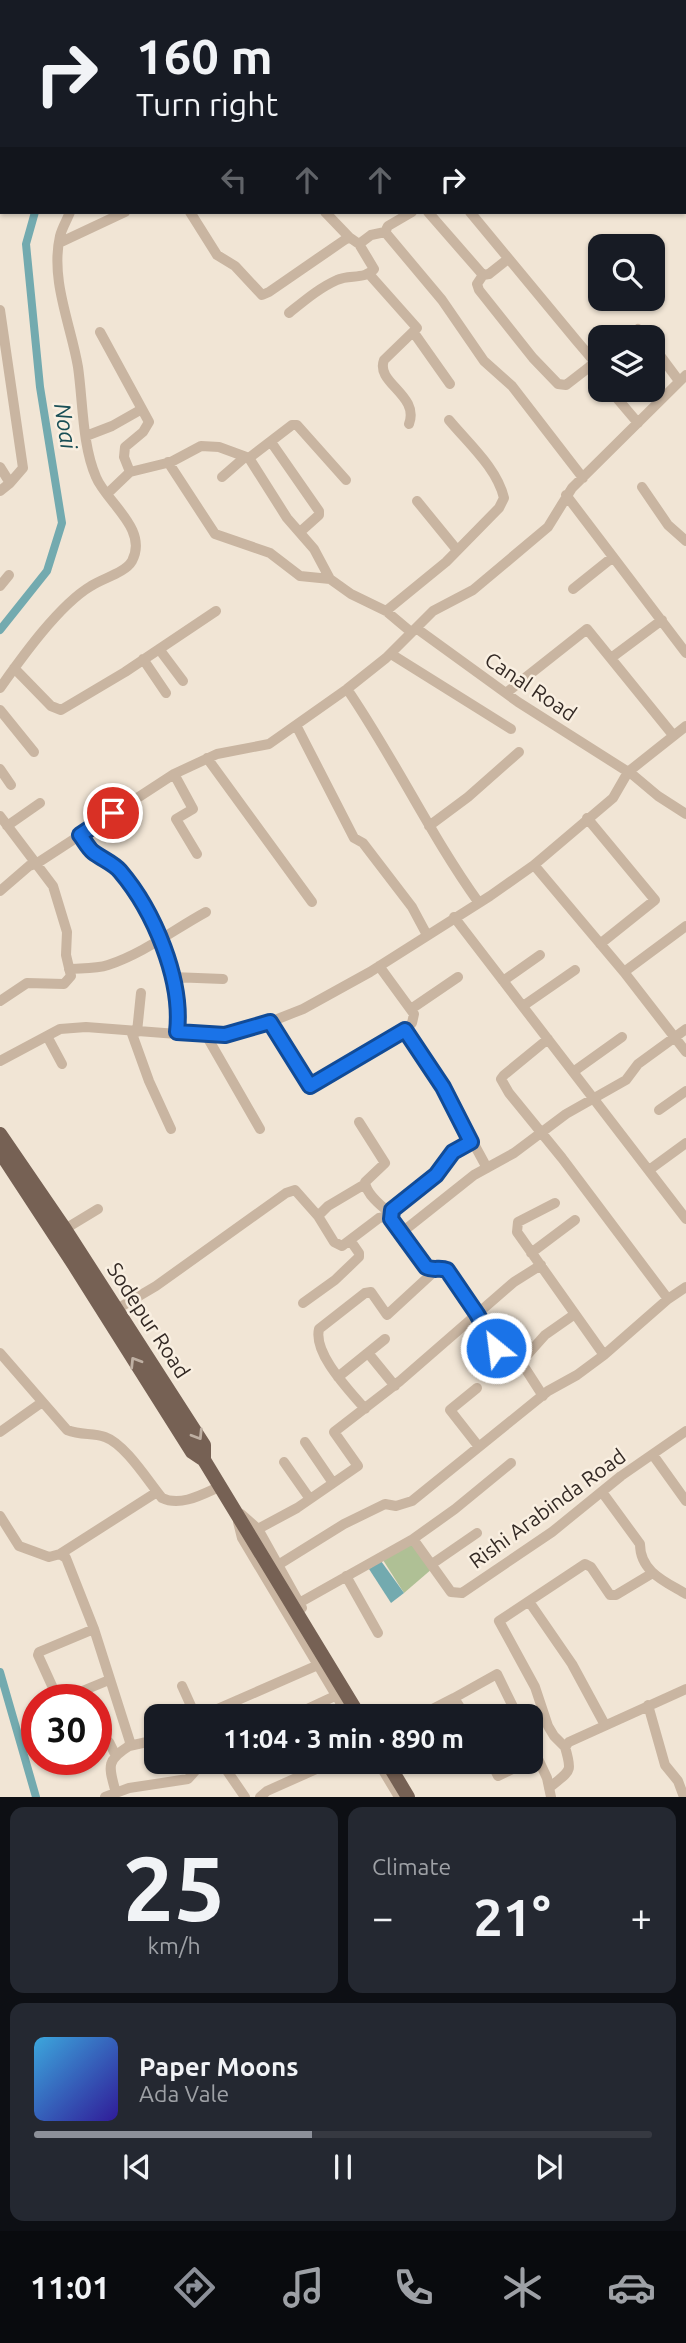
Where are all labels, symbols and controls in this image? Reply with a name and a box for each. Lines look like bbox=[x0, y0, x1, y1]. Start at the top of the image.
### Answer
icon: right bbox=[21, 28, 112, 119]
text: 160 m bbox=[136, 28, 273, 83]
text: Turn right bbox=[136, 86, 278, 122]
icon: left bbox=[215, 161, 253, 199]
icon: ahead bbox=[288, 161, 326, 199]
icon: ahead bbox=[361, 161, 399, 199]
icon: right bbox=[434, 161, 472, 199]
map controls bbox=[588, 234, 665, 402]
button: search bbox=[588, 234, 665, 311]
button: layers bbox=[588, 325, 665, 402]
water label: Noai bbox=[50, 401, 82, 452]
street label: Canal Road bbox=[481, 647, 581, 725]
pin bbox=[83, 783, 143, 843]
icon: arrive bbox=[94, 794, 132, 832]
street label: Sodepur Road bbox=[103, 1258, 195, 1382]
position arrow bbox=[459, 1311, 533, 1385]
one-way arrow bbox=[131, 1357, 144, 1370]
one-way arrow bbox=[189, 1427, 202, 1440]
street label: Rishi Arabinda Road bbox=[464, 1443, 630, 1573]
speed limit sign: 30 bbox=[21, 1684, 112, 1775]
text: 11:04 · 3 min · 890 m bbox=[223, 1724, 464, 1753]
text: 25 bbox=[123, 1836, 225, 1938]
text: Climate bbox=[372, 1854, 451, 1879]
text: 21° bbox=[473, 1888, 551, 1946]
text: − bbox=[372, 1896, 393, 1938]
text: + bbox=[631, 1896, 652, 1938]
text: km/h bbox=[147, 1933, 201, 1958]
text: Paper Moons bbox=[139, 2052, 298, 2081]
text: Ada Vale bbox=[139, 2081, 229, 2106]
icon: previous bbox=[118, 2148, 156, 2186]
icon: pause bbox=[324, 2148, 362, 2186]
icon: next bbox=[530, 2148, 568, 2186]
icon: directions bbox=[170, 2263, 219, 2312]
icon: music bbox=[279, 2263, 328, 2312]
icon: phone bbox=[389, 2263, 438, 2312]
icon: climate bbox=[498, 2263, 547, 2312]
icon: car bbox=[607, 2263, 656, 2312]
text: 11:01 bbox=[30, 2269, 110, 2305]

